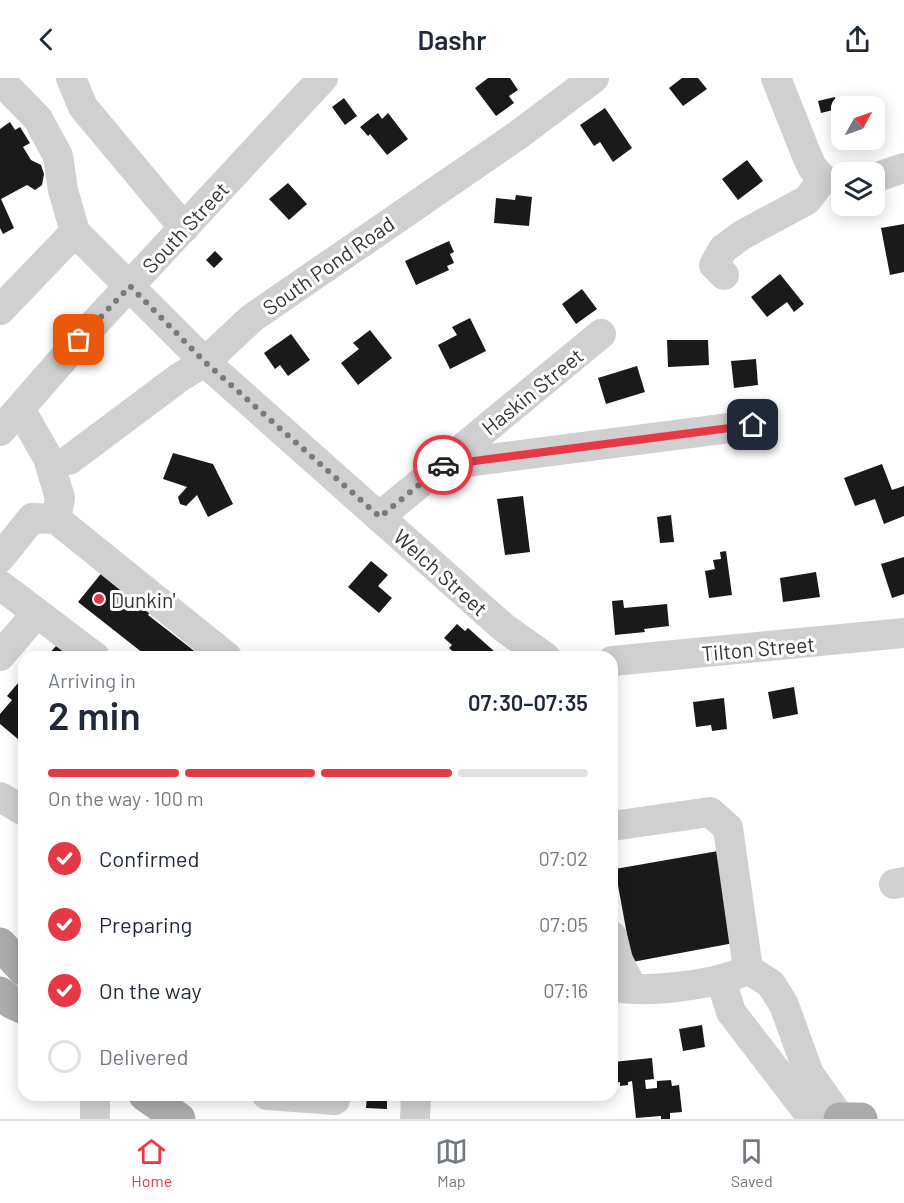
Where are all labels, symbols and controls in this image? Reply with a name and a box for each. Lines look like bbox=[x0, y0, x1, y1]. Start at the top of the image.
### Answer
icon: back bbox=[30, 23, 63, 56]
text: Dashr bbox=[418, 23, 486, 55]
icon: share bbox=[841, 23, 874, 56]
north arrow bbox=[831, 96, 885, 150]
map controls bbox=[831, 96, 885, 216]
button: layers bbox=[831, 162, 885, 216]
street label: South Street bbox=[136, 176, 234, 278]
street label: South Pond Road bbox=[257, 210, 399, 320]
pin bbox=[53, 314, 104, 365]
icon: bag bbox=[62, 323, 95, 356]
street label: Haskin Street bbox=[476, 342, 588, 440]
pin bbox=[727, 399, 778, 450]
icon: home bbox=[736, 408, 769, 441]
courier bbox=[413, 435, 473, 495]
icon: car bbox=[427, 449, 460, 482]
street label: Welch Street bbox=[389, 523, 493, 621]
place label: Dunkin' bbox=[111, 587, 176, 612]
marker: Dunkin' bbox=[92, 592, 106, 606]
street label: Tilton Street bbox=[700, 631, 816, 665]
text: Arriving in bbox=[48, 668, 136, 692]
text: 07:30–07:35 bbox=[468, 689, 588, 715]
text: 2 min bbox=[48, 691, 141, 738]
text: On the way · 100 m bbox=[48, 786, 204, 810]
icon: check bbox=[48, 842, 81, 875]
text: Confirmed bbox=[99, 845, 199, 871]
text: 07:02 bbox=[538, 846, 588, 870]
icon: check bbox=[48, 908, 81, 941]
text: Preparing bbox=[99, 911, 192, 937]
text: 07:05 bbox=[539, 912, 588, 936]
icon: check bbox=[48, 974, 81, 1007]
text: On the way bbox=[99, 977, 202, 1003]
text: 07:16 bbox=[543, 978, 588, 1002]
text: Delivered bbox=[99, 1043, 188, 1069]
tab: Home bbox=[131, 1135, 172, 1190]
tab: Map bbox=[435, 1135, 468, 1190]
tab: Saved bbox=[731, 1135, 773, 1190]

